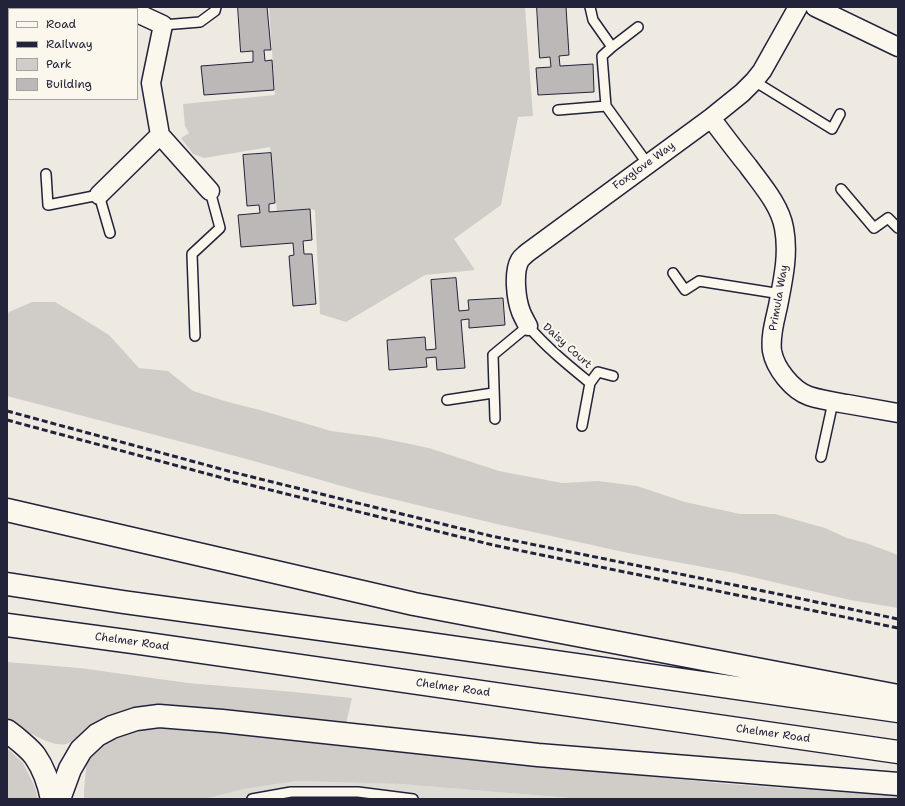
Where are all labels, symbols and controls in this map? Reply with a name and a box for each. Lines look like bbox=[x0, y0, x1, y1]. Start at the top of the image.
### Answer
legend bbox=[8, 8, 138, 100]
text: Road bbox=[46, 16, 76, 32]
text: Railway bbox=[46, 36, 93, 52]
text: Park bbox=[46, 56, 72, 72]
text: Building bbox=[46, 76, 92, 92]
street label: Foxglove Way bbox=[611, 139, 677, 193]
street label: Primula Way bbox=[767, 264, 791, 332]
street label: Daisy Court bbox=[540, 321, 594, 371]
street label: Chelmer Road bbox=[94, 630, 170, 654]
street label: Chelmer Road bbox=[415, 676, 491, 700]
street label: Chelmer Road bbox=[735, 722, 811, 746]

